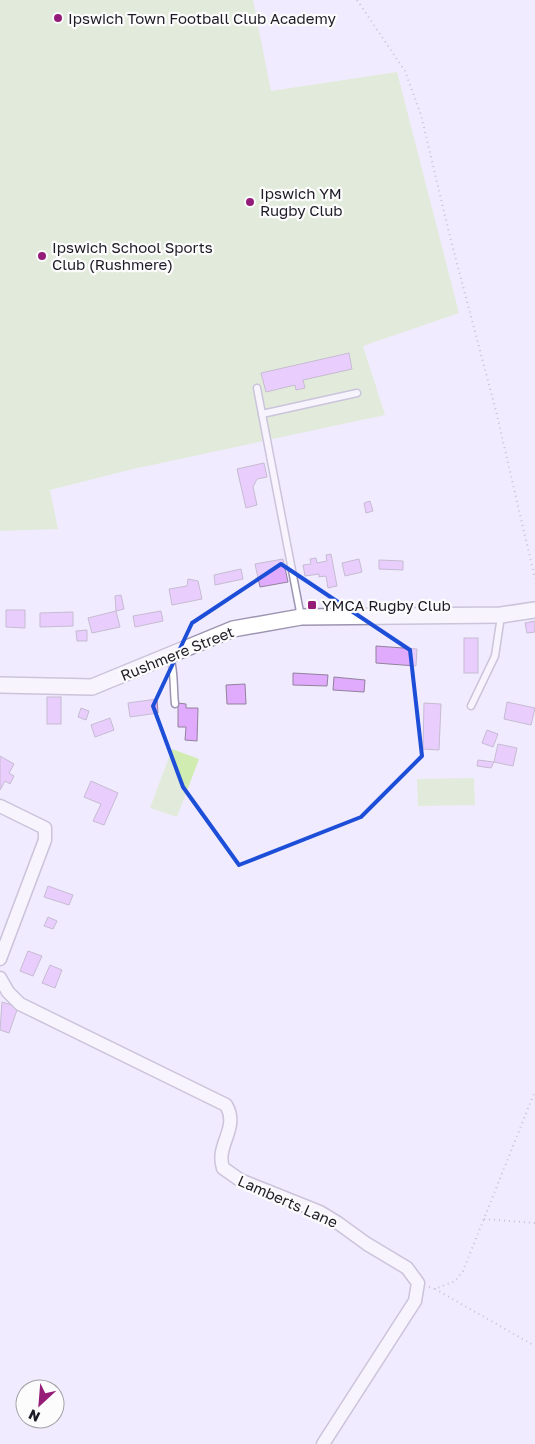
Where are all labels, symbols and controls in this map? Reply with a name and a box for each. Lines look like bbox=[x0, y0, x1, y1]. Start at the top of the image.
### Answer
place label: Ipswich Town Football Club Academy bbox=[68, 9, 336, 27]
marker: Ipswich Town Football Club Academy bbox=[52, 12, 64, 24]
place label: Ipswich YM Rugby Club bbox=[260, 184, 343, 219]
marker: Ipswich YM Rugby Club bbox=[244, 196, 256, 208]
place label: Ipswich School Sports Club (Rushmere) bbox=[52, 238, 213, 273]
marker: Ipswich School Sports Club (Rushmere) bbox=[36, 250, 48, 262]
place label: YMCA Rugby Club bbox=[322, 596, 451, 614]
marker: YMCA Rugby Club bbox=[306, 599, 318, 611]
street label: Rushmere Street bbox=[118, 622, 236, 684]
street label: Lamberts Lane bbox=[235, 1171, 341, 1231]
north arrow bbox=[15, 1379, 65, 1429]
text: N bbox=[26, 1406, 43, 1426]

